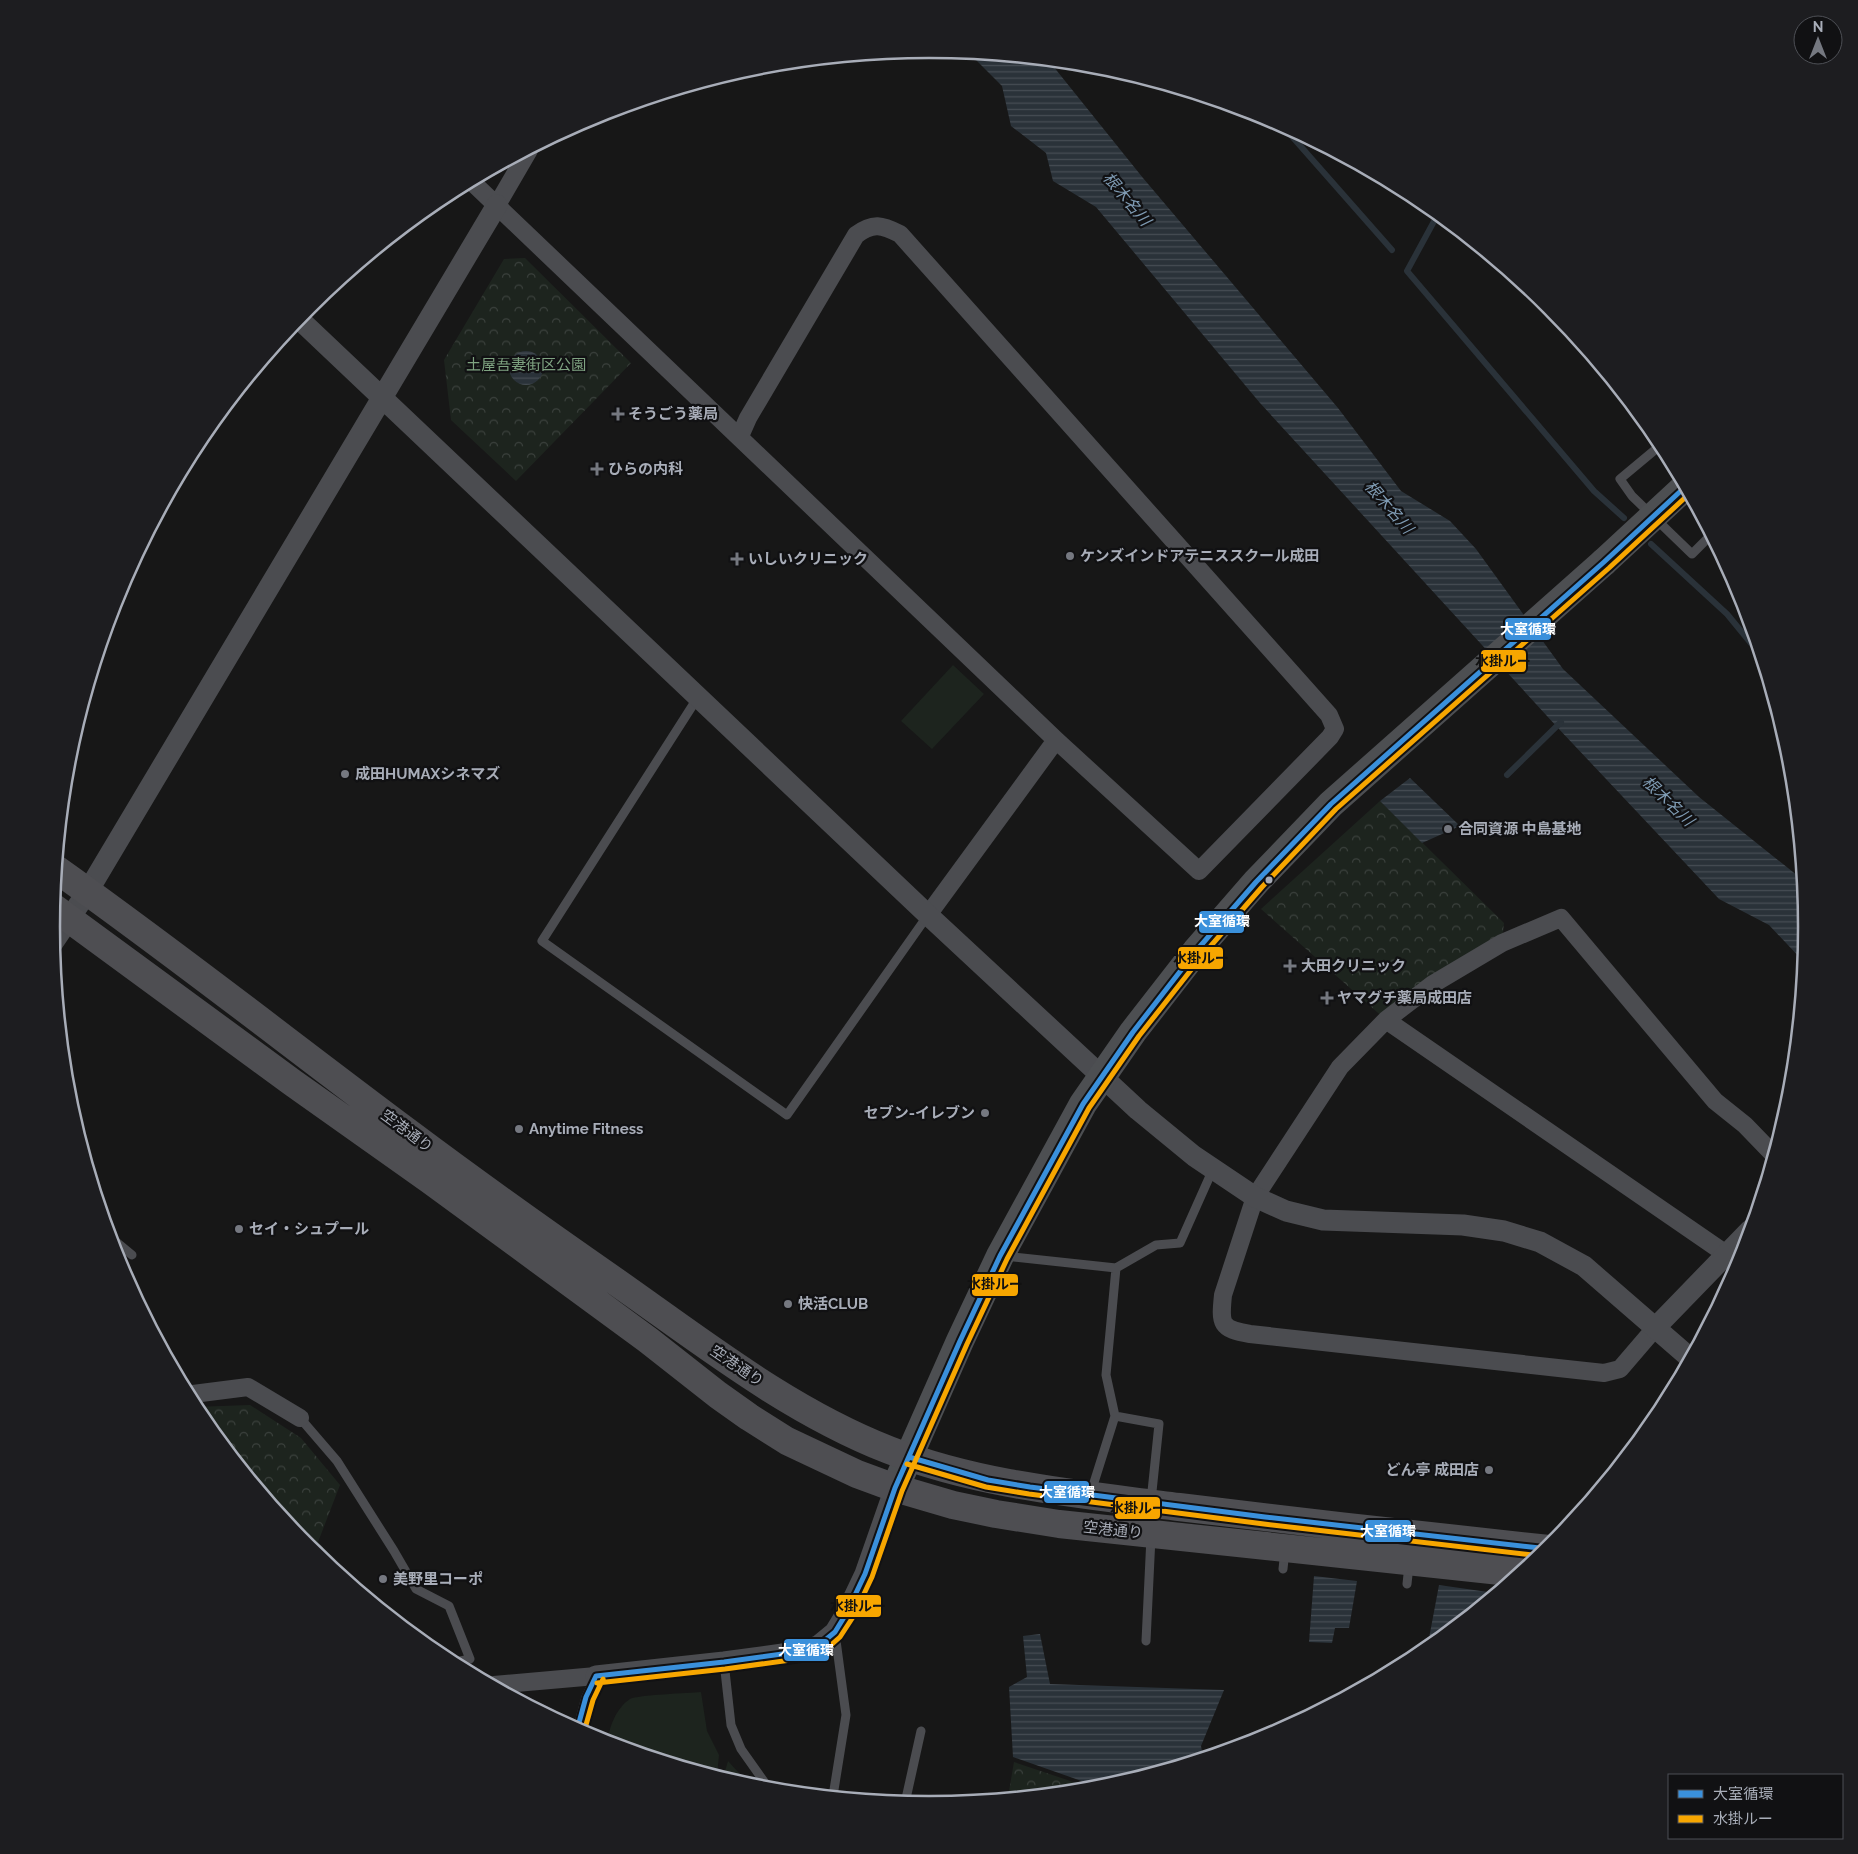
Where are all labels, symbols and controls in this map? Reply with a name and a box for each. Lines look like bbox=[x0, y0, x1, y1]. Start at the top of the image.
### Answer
north arrow bbox=[1793, 15, 1843, 65]
text: N bbox=[1813, 19, 1823, 35]
water label: 根木名川 bbox=[1099, 168, 1156, 231]
park label: 土屋吾妻街区公園 bbox=[466, 356, 586, 374]
place label: そうごう薬局 bbox=[628, 405, 718, 423]
marker: そうごう薬局 bbox=[612, 408, 624, 420]
place label: ひらの内科 bbox=[608, 460, 683, 478]
marker: ひらの内科 bbox=[590, 462, 604, 476]
water label: 根木名川 bbox=[1361, 477, 1418, 539]
place label: ケンズインドアテニススクール成田 bbox=[1080, 547, 1319, 565]
place label: いしいクリニック bbox=[748, 550, 868, 568]
marker: ケンズインドアテニススクール成田 bbox=[1064, 550, 1076, 562]
marker: いしいクリニック bbox=[730, 552, 744, 566]
line badge: 大室循環 bbox=[1504, 617, 1552, 641]
text: 大室循環 bbox=[1500, 621, 1556, 637]
line badge: 水掛ルー bbox=[1480, 649, 1527, 673]
text: 水掛ルー bbox=[1475, 653, 1531, 669]
place label: 成田HUMAXシネマズ bbox=[355, 765, 500, 783]
marker: 成田HUMAXシネマズ bbox=[339, 768, 351, 780]
water label: 根木名川 bbox=[1638, 772, 1699, 831]
place label: 合同資源 中島基地 bbox=[1458, 820, 1582, 838]
marker: 合同資源 中島基地 bbox=[1442, 823, 1454, 835]
unlabelled marker bbox=[1264, 875, 1274, 885]
line badge: 大室循環 bbox=[1198, 910, 1245, 934]
text: 大室循環 bbox=[1194, 913, 1250, 929]
line badge: 水掛ルー bbox=[1177, 946, 1224, 970]
text: 水掛ルー bbox=[1173, 950, 1229, 966]
place label: 大田クリニック bbox=[1301, 957, 1406, 975]
marker: 大田クリニック bbox=[1283, 959, 1297, 973]
place label: ヤマグチ薬局成田店 bbox=[1337, 989, 1472, 1007]
marker: ヤマグチ薬局成田店 bbox=[1321, 992, 1333, 1004]
place label: セブン-イレブン bbox=[864, 1104, 975, 1122]
street label: 空港通り bbox=[378, 1106, 436, 1156]
marker: セブン-イレブン bbox=[979, 1107, 991, 1119]
place label: Anytime Fitness bbox=[529, 1120, 643, 1138]
marker: Anytime Fitness bbox=[513, 1123, 525, 1135]
place label: セイ・シュプール bbox=[249, 1220, 369, 1238]
marker: セイ・シュプール bbox=[233, 1223, 245, 1235]
line badge: 水掛ルー bbox=[971, 1273, 1019, 1297]
text: 水掛ルー bbox=[967, 1276, 1023, 1292]
place label: 快活CLUB bbox=[798, 1295, 868, 1313]
marker: 快活CLUB bbox=[782, 1298, 794, 1310]
street label: 空港通り bbox=[707, 1342, 767, 1390]
place label: どん亭 成田店 bbox=[1385, 1461, 1479, 1479]
marker: どん亭 成田店 bbox=[1483, 1464, 1495, 1476]
line badge: 大室循環 bbox=[1043, 1480, 1090, 1504]
text: 大室循環 bbox=[1039, 1484, 1095, 1500]
line badge: 水掛ルー bbox=[1114, 1496, 1161, 1520]
text: 水掛ルー bbox=[1110, 1500, 1166, 1516]
street label: 空港通り bbox=[1082, 1518, 1144, 1542]
line badge: 大室循環 bbox=[1364, 1519, 1412, 1543]
text: 大室循環 bbox=[1360, 1523, 1416, 1539]
place label: 美野里コーポ bbox=[393, 1570, 483, 1588]
marker: 美野里コーポ bbox=[377, 1573, 389, 1585]
line badge: 水掛ルー bbox=[835, 1594, 882, 1618]
text: 水掛ルー bbox=[830, 1598, 886, 1614]
line badge: 大室循環 bbox=[783, 1638, 830, 1662]
text: 大室循環 bbox=[778, 1642, 834, 1658]
legend bbox=[1668, 1774, 1843, 1839]
text: 大室循環 bbox=[1713, 1785, 1773, 1803]
text: 水掛ルー bbox=[1713, 1810, 1773, 1828]

